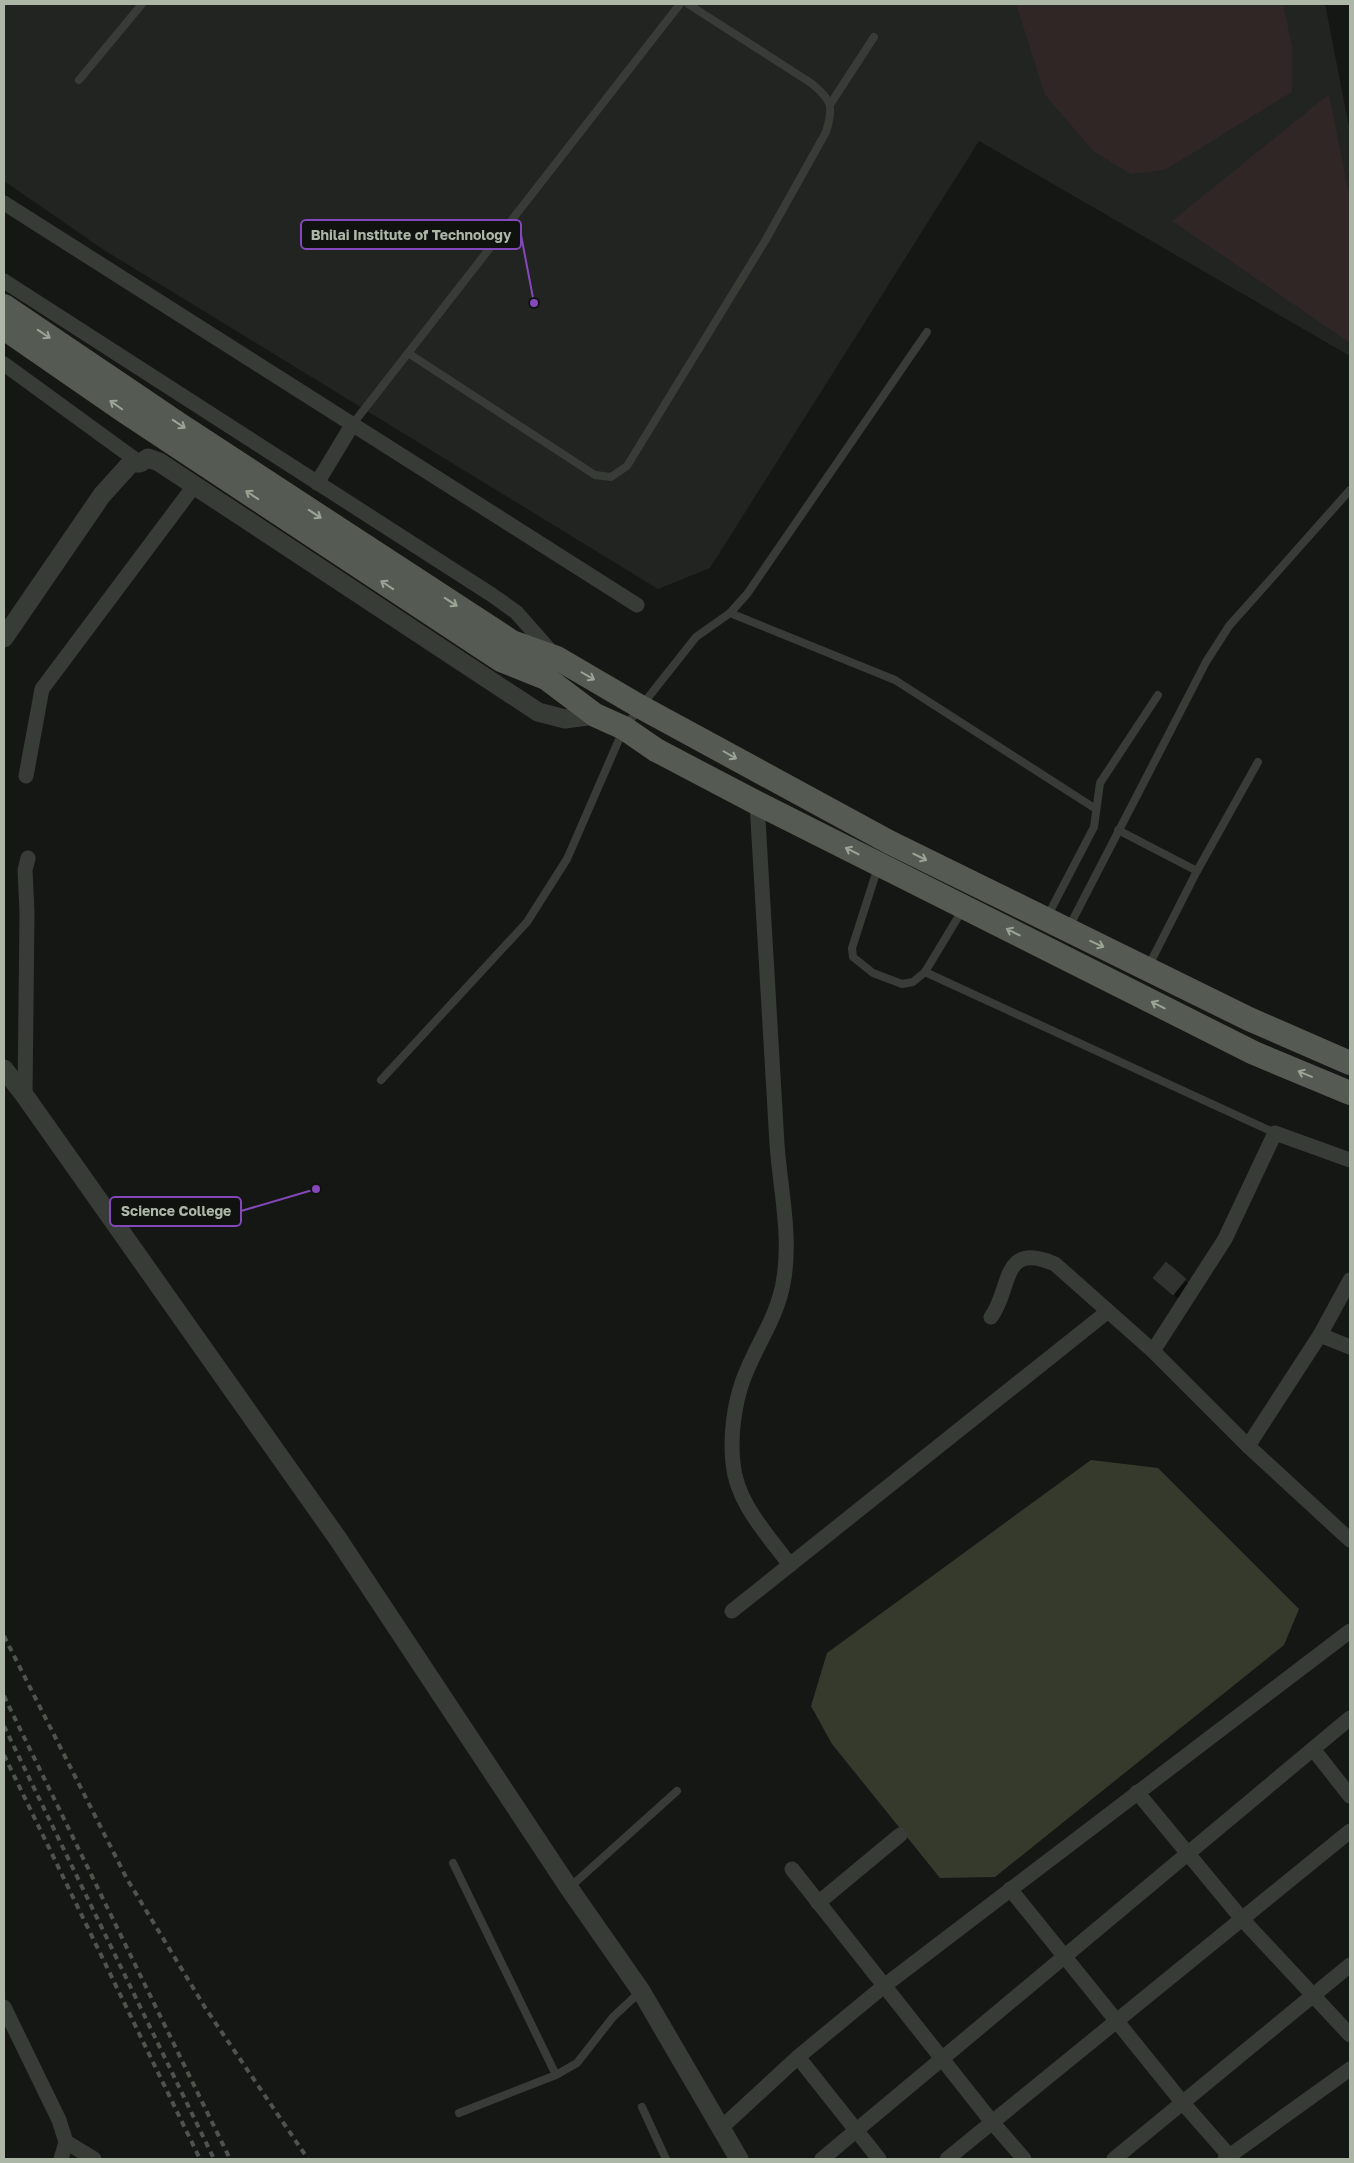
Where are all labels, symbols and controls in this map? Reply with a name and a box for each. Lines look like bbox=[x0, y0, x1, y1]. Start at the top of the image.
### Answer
callout: Bhilai Institute of Technology bbox=[301, 220, 521, 249]
text: Bhilai Institute of Technology bbox=[311, 226, 512, 243]
one-way arrow bbox=[37, 329, 51, 339]
one-way arrow bbox=[109, 400, 123, 411]
one-way arrow bbox=[172, 419, 186, 429]
one-way arrow bbox=[245, 490, 259, 500]
one-way arrow bbox=[307, 509, 321, 519]
one-way arrow bbox=[380, 580, 394, 590]
one-way arrow bbox=[443, 598, 457, 608]
one-way arrow bbox=[581, 672, 595, 682]
one-way arrow bbox=[723, 751, 737, 761]
one-way arrow bbox=[845, 846, 860, 856]
one-way arrow bbox=[912, 852, 927, 862]
one-way arrow bbox=[1006, 927, 1021, 936]
one-way arrow bbox=[1089, 940, 1104, 950]
one-way arrow bbox=[1151, 1000, 1166, 1010]
one-way arrow bbox=[1298, 1069, 1313, 1079]
callout: Science College bbox=[110, 1197, 241, 1226]
text: Science College bbox=[121, 1202, 231, 1219]

